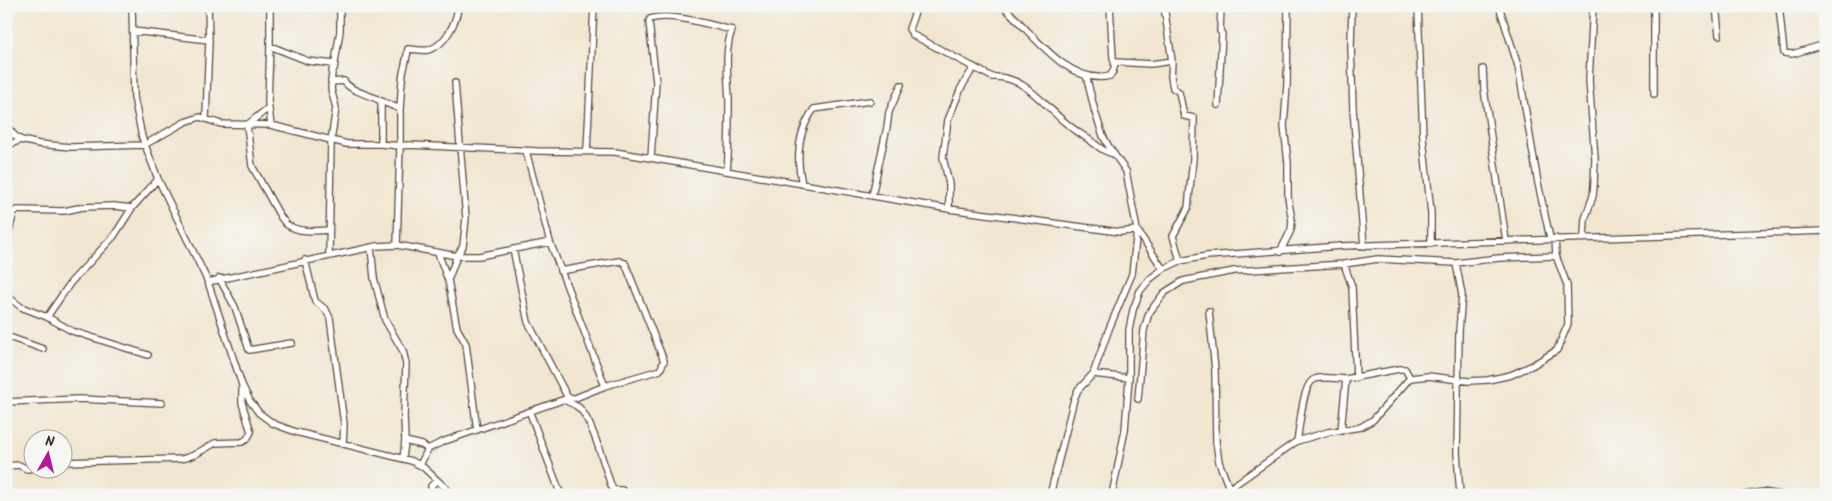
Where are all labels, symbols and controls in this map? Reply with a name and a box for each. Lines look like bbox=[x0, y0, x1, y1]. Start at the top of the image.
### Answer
north arrow bbox=[22, 428, 72, 478]
text: N bbox=[44, 431, 56, 454]

